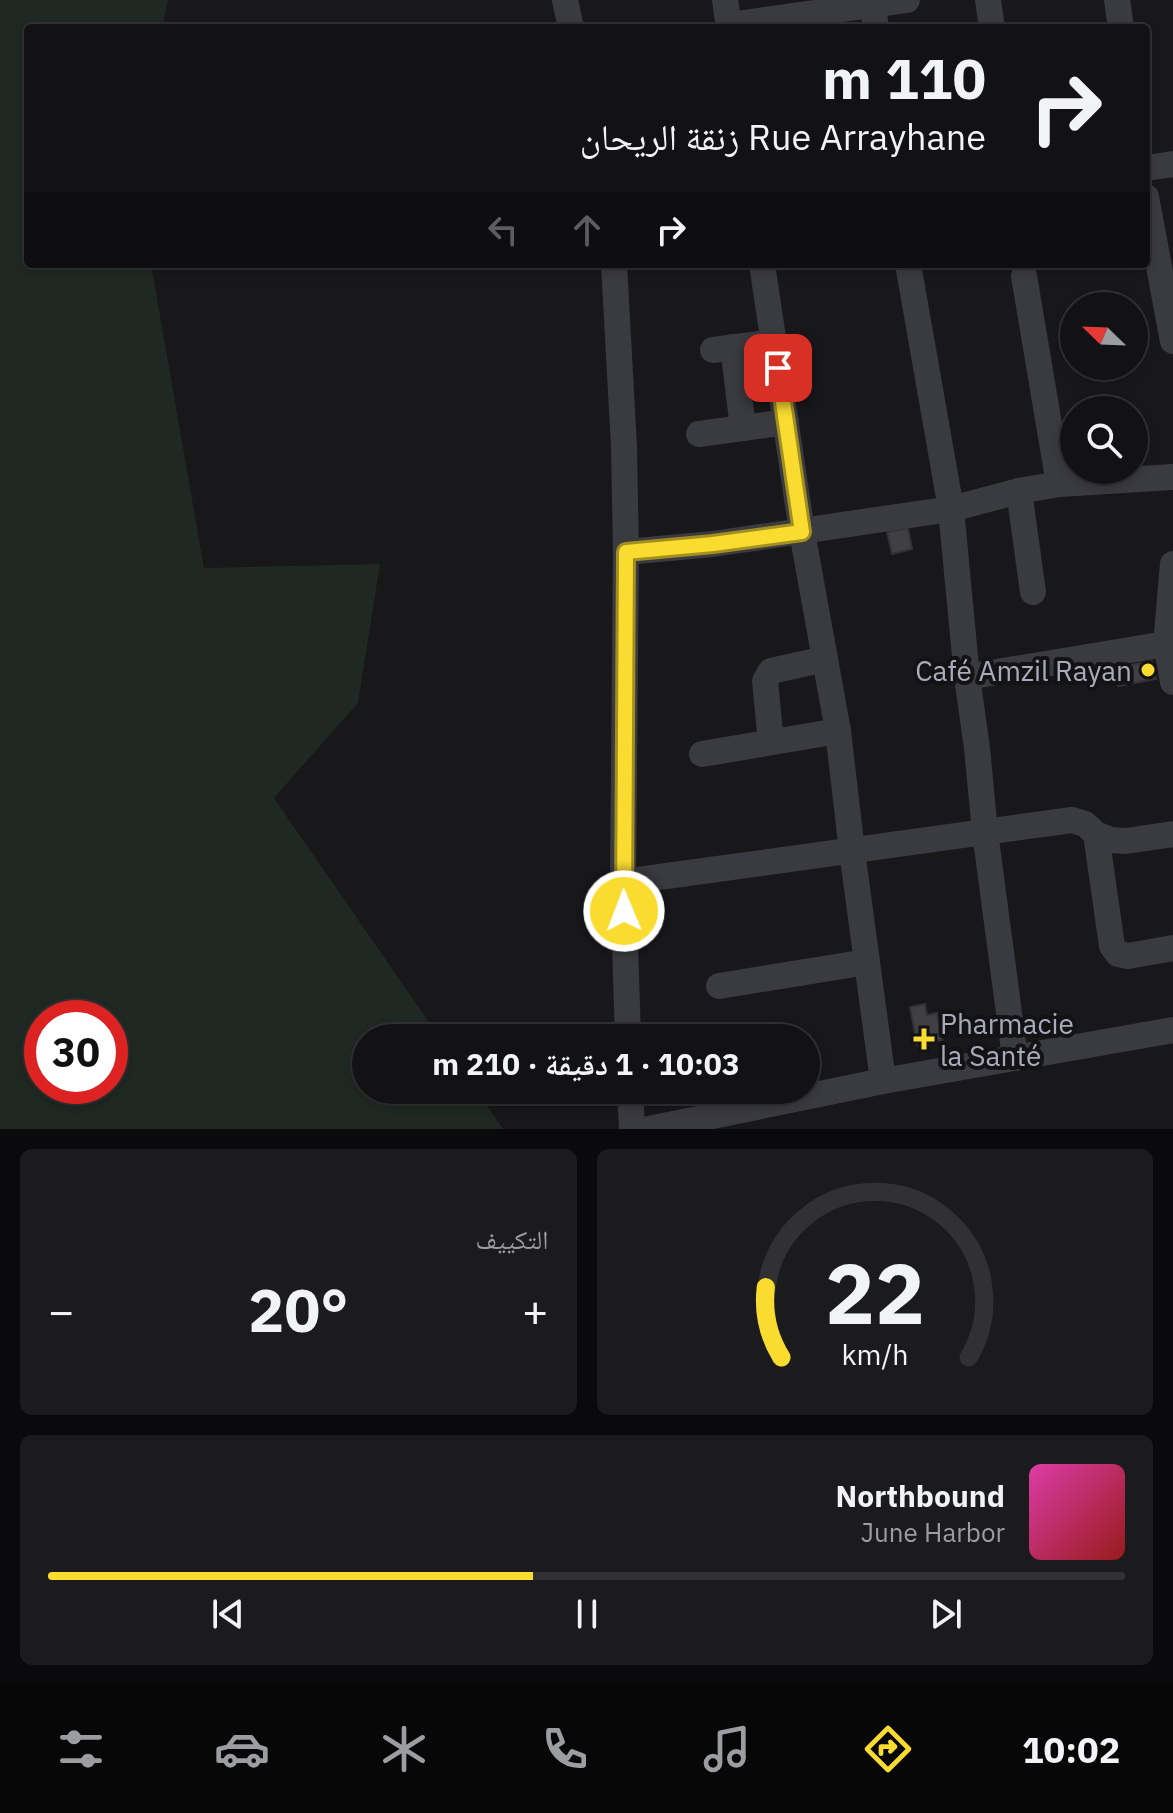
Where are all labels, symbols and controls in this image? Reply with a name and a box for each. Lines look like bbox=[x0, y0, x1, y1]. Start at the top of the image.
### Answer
text: 110 m bbox=[822, 42, 986, 114]
icon: right bbox=[1014, 56, 1118, 160]
text: Rue Arrayhane زنقة الريحان bbox=[580, 113, 986, 160]
icon: left bbox=[481, 208, 525, 252]
icon: ahead bbox=[565, 208, 609, 252]
icon: right bbox=[649, 208, 693, 252]
north arrow bbox=[1060, 292, 1148, 380]
map controls bbox=[1060, 292, 1148, 484]
pin bbox=[744, 334, 812, 402]
icon: arrive bbox=[756, 346, 800, 390]
button: search bbox=[1060, 396, 1148, 484]
place label: Café Amzil Rayan bbox=[915, 652, 1132, 689]
marker: Café Amzil Rayan bbox=[1139, 661, 1157, 679]
position arrow bbox=[582, 869, 666, 953]
speed limit sign: 30 bbox=[24, 1000, 128, 1104]
place label: Pharmacie la Santé bbox=[940, 1005, 1074, 1074]
marker: Pharmacie la Santé bbox=[915, 1030, 933, 1048]
text: 10:03 · 1 دقيقة · 210 m bbox=[432, 1044, 740, 1083]
text: التكييف bbox=[476, 1222, 549, 1256]
text: 22 bbox=[825, 1239, 925, 1347]
text: 20° bbox=[248, 1270, 348, 1349]
text: − bbox=[48, 1282, 74, 1339]
text: + bbox=[522, 1282, 548, 1339]
text: km/h bbox=[841, 1336, 908, 1373]
text: Northbound bbox=[836, 1476, 1005, 1515]
text: June Harbor bbox=[861, 1515, 1005, 1549]
icon: previous bbox=[206, 1592, 250, 1636]
icon: pause bbox=[565, 1592, 609, 1636]
icon: next bbox=[924, 1592, 968, 1636]
icon: filters bbox=[53, 1721, 109, 1777]
icon: car bbox=[214, 1721, 270, 1777]
icon: climate bbox=[376, 1721, 432, 1777]
icon: phone bbox=[537, 1721, 593, 1777]
icon: music bbox=[699, 1721, 755, 1777]
icon: directions bbox=[860, 1721, 916, 1777]
text: 10:02 bbox=[1022, 1726, 1120, 1773]

